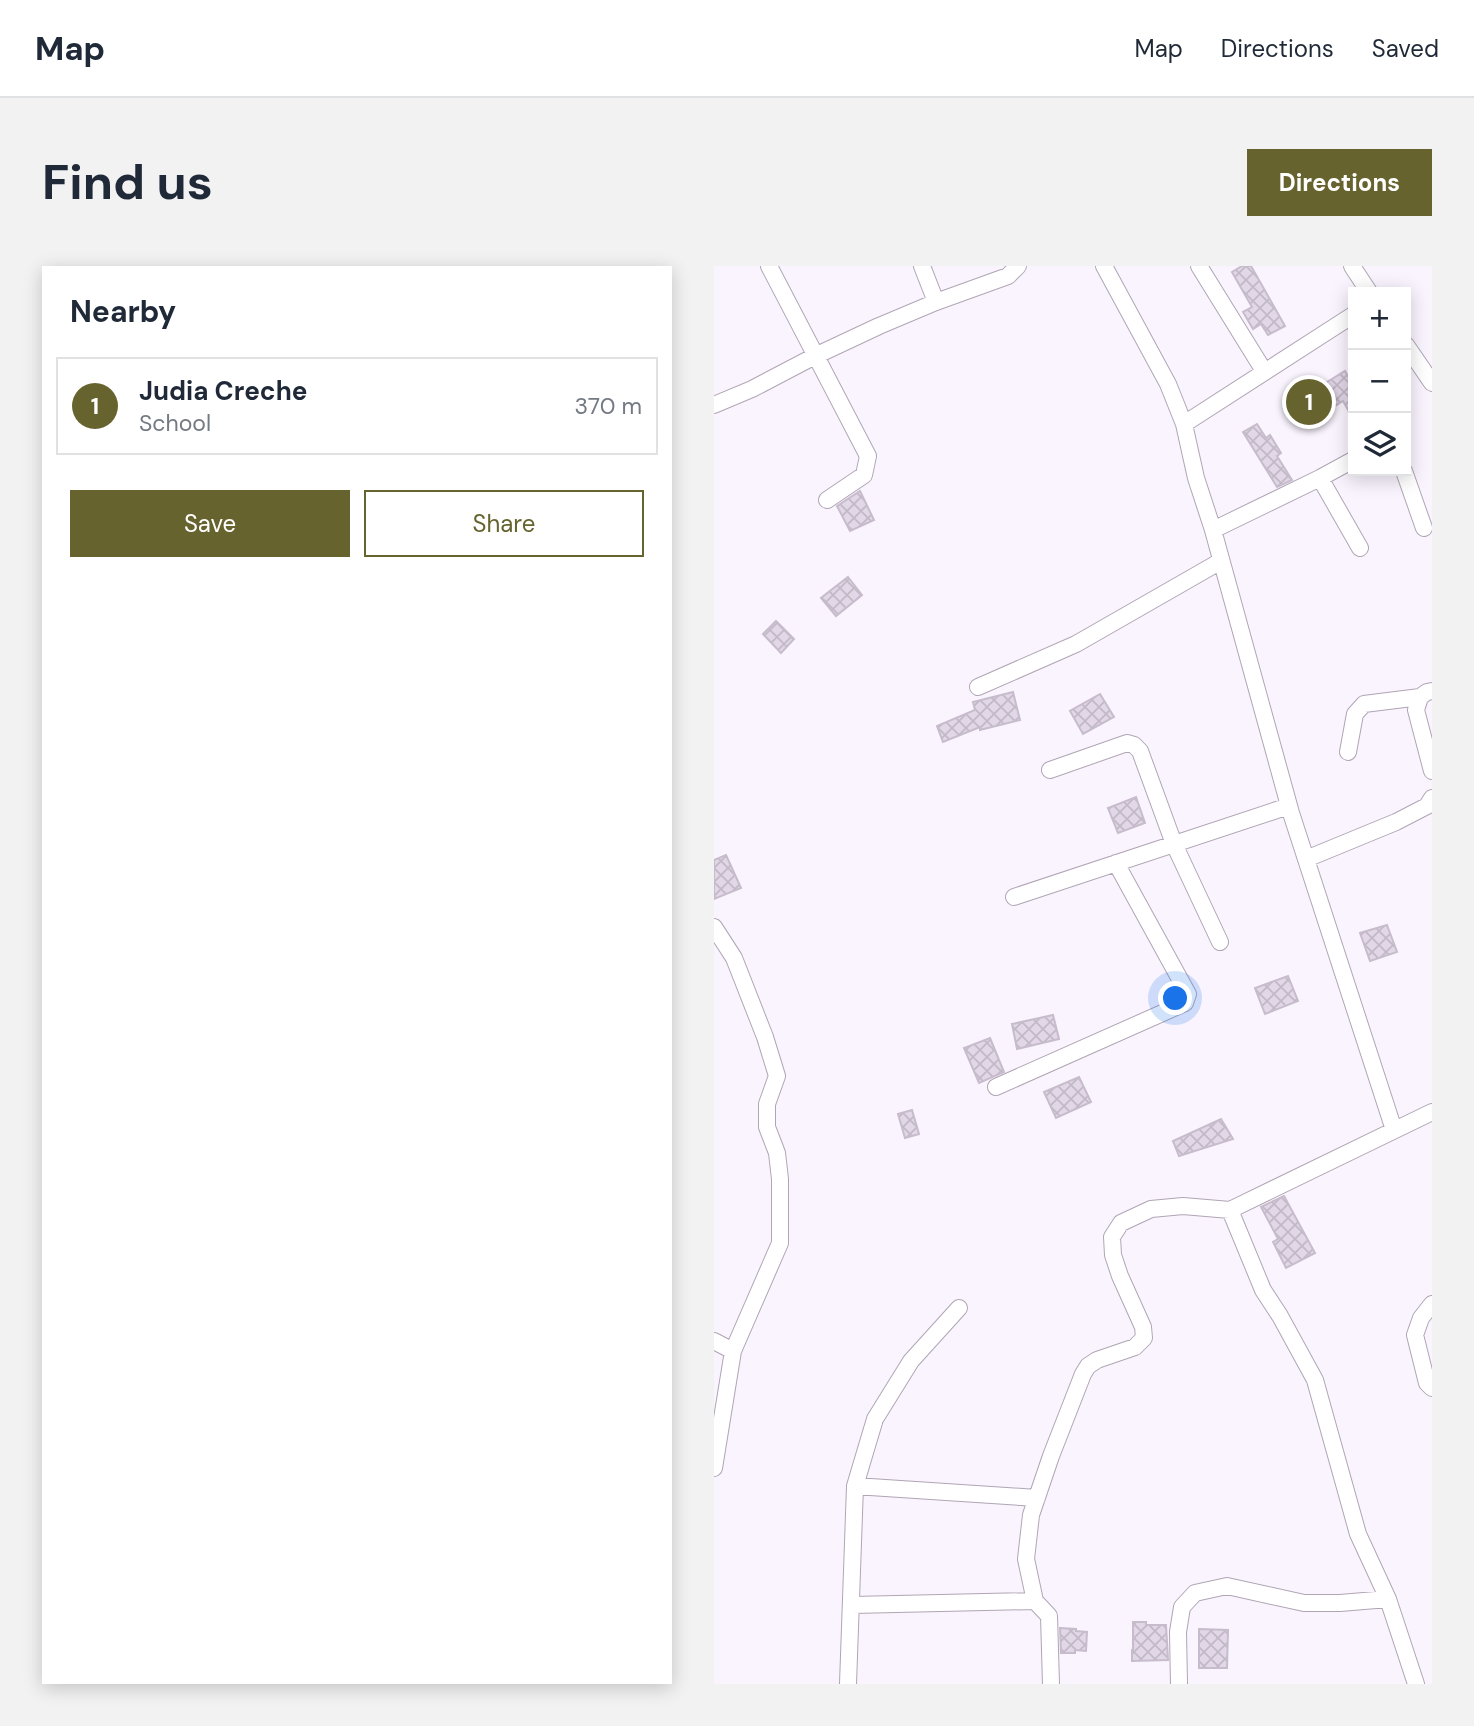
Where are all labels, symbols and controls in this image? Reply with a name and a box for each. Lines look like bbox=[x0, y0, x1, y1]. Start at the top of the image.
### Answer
text: Map bbox=[35, 27, 105, 70]
text: Map bbox=[1135, 33, 1183, 64]
text: Directions bbox=[1221, 33, 1334, 64]
text: Saved bbox=[1372, 33, 1439, 64]
button: Directions bbox=[1247, 149, 1432, 216]
text: Find us bbox=[42, 150, 213, 214]
map controls bbox=[1348, 287, 1411, 476]
button: + bbox=[1348, 287, 1411, 350]
text: Nearby bbox=[70, 292, 176, 331]
button: − bbox=[1348, 350, 1411, 413]
text: Judia Creche bbox=[139, 374, 307, 408]
pin: 1 bbox=[1286, 376, 1332, 428]
text: 1 bbox=[91, 391, 99, 421]
text: 370 m bbox=[574, 391, 642, 421]
text: School bbox=[139, 408, 211, 438]
button: layers bbox=[1348, 413, 1411, 476]
button: Save bbox=[70, 490, 350, 557]
button: Share bbox=[364, 490, 644, 557]
your location bbox=[1158, 981, 1192, 1015]

